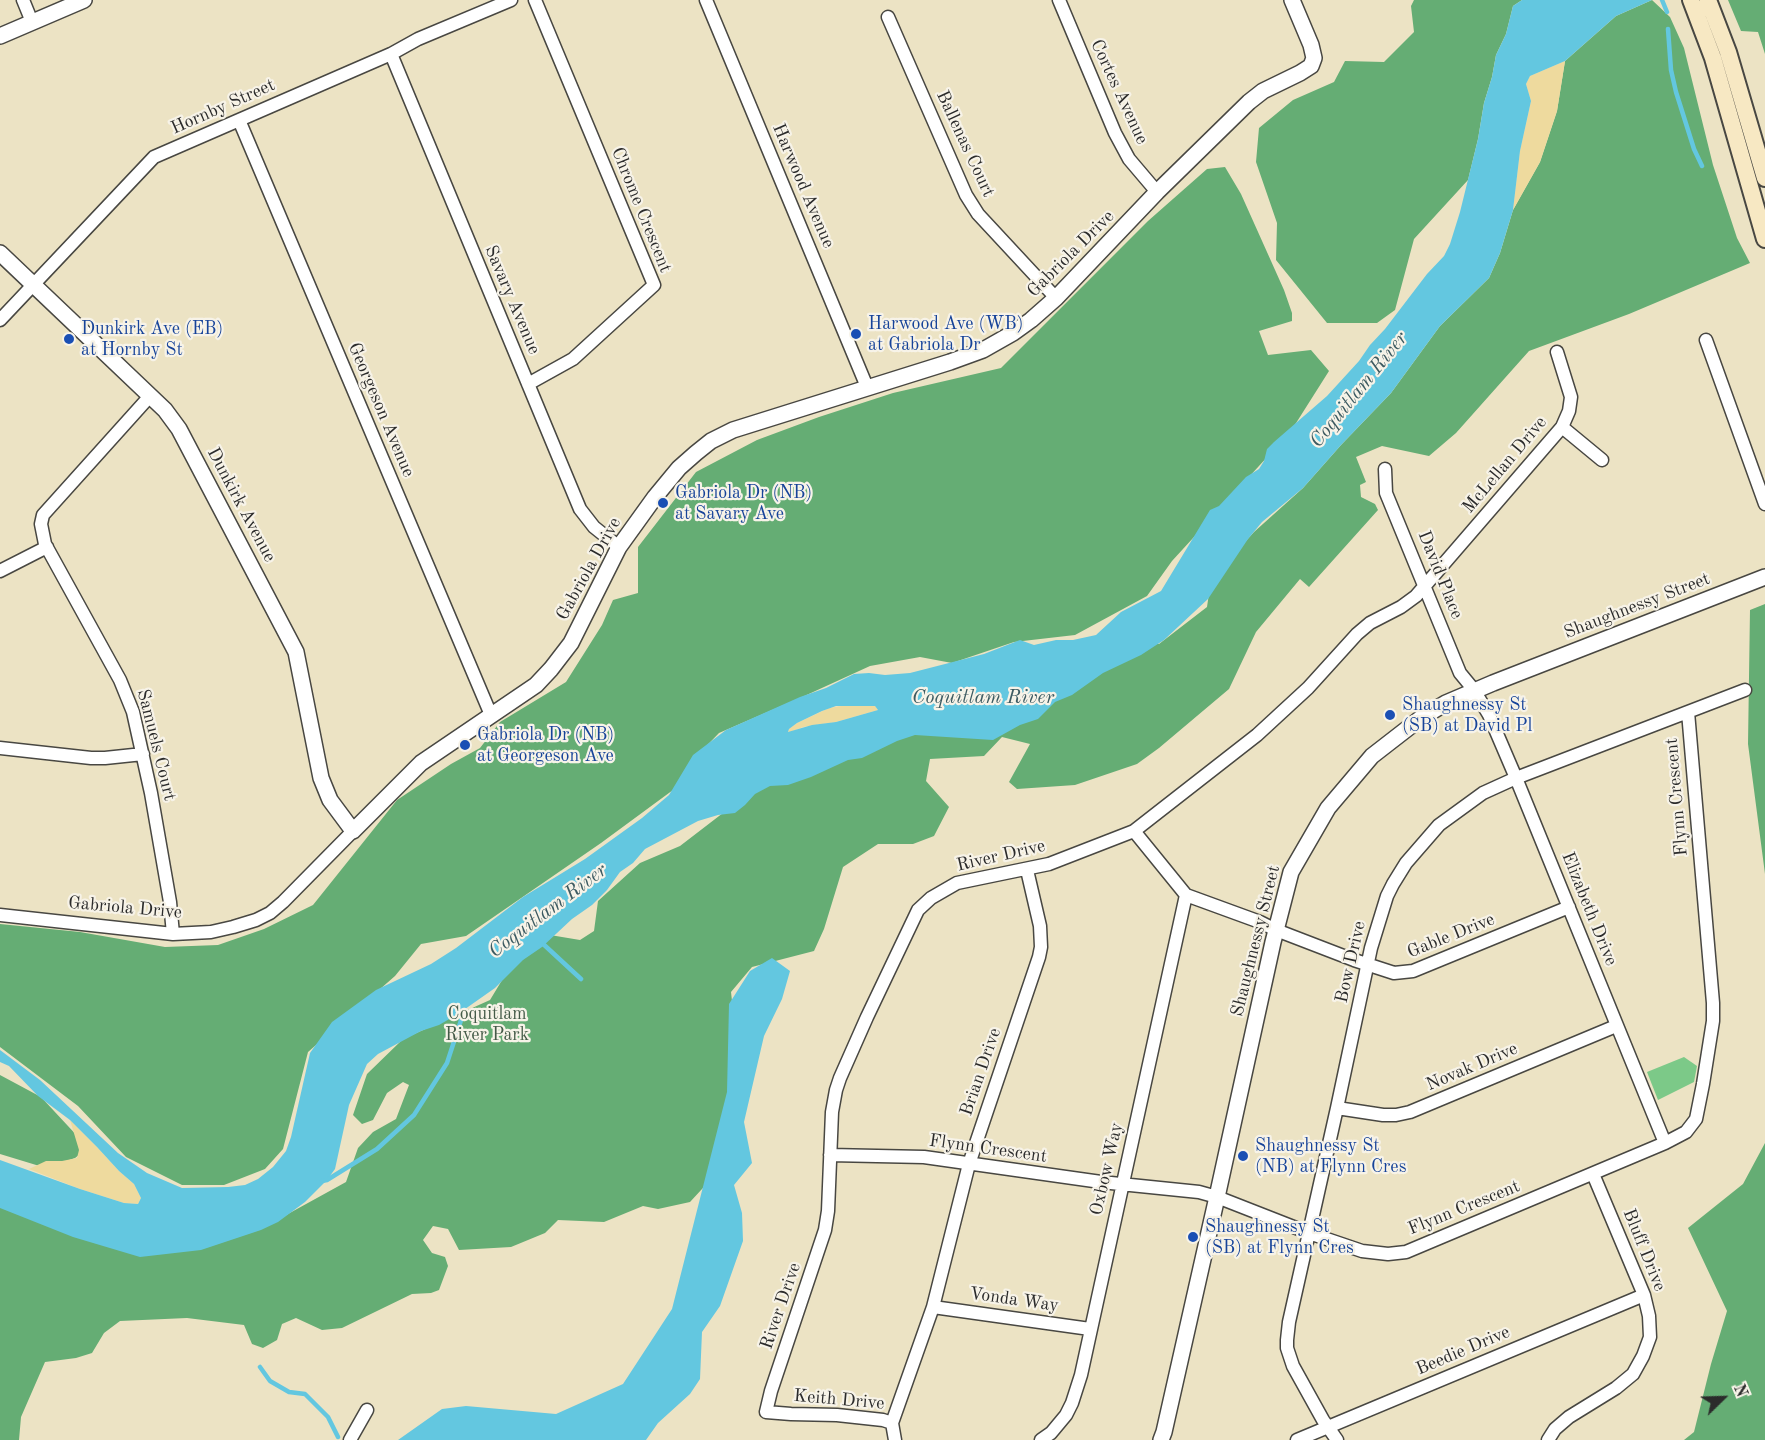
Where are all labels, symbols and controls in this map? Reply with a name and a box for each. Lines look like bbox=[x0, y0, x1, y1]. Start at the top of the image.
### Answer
street label: Cortes Avenue bbox=[1085, 36, 1153, 148]
street label: Hornby Street bbox=[168, 74, 278, 140]
street label: Ballenas Court bbox=[931, 87, 999, 201]
street label: Harwood Avenue bbox=[767, 121, 839, 251]
street label: Chrome Crescent bbox=[606, 144, 676, 276]
street label: Gabriola Drive bbox=[1023, 206, 1119, 302]
street label: Savary Avenue bbox=[479, 242, 545, 358]
place label: Harwood Ave (WB) at Gabriola Dr bbox=[868, 313, 1023, 356]
place label: Dunkirk Ave (EB) at Hornby St bbox=[81, 318, 223, 360]
marker: Harwood Ave (WB) at Gabriola Dr bbox=[849, 327, 863, 341]
water label: Coquitlam River bbox=[1305, 327, 1413, 453]
marker: Dunkirk Ave (EB) at Hornby St bbox=[62, 332, 76, 346]
street label: Georgeson Avenue bbox=[343, 339, 419, 481]
street label: McLellan Drive bbox=[1458, 412, 1552, 518]
street label: Dunkirk Avenue bbox=[202, 444, 280, 566]
place label: Gabriola Dr (NB) at Savary Ave bbox=[675, 482, 812, 524]
marker: Gabriola Dr (NB) at Savary Ave bbox=[656, 496, 670, 510]
street label: Gabriola Drive bbox=[552, 514, 626, 624]
street label: David Place bbox=[1413, 528, 1467, 622]
street label: Shaughnessy Street bbox=[1561, 568, 1713, 644]
water label: Coquitlam River bbox=[912, 686, 1054, 710]
street label: Samuels Court bbox=[132, 687, 180, 803]
place label: Shaughnessy St (SB) at David Pl bbox=[1402, 694, 1532, 736]
marker: Shaughnessy St (SB) at David Pl bbox=[1383, 708, 1397, 722]
place label: Gabriola Dr (NB) at Georgeson Ave bbox=[477, 724, 614, 766]
street label: Flynn Crescent bbox=[1661, 737, 1693, 857]
marker: Gabriola Dr (NB) at Georgeson Ave bbox=[458, 738, 472, 752]
street label: River Drive bbox=[955, 835, 1047, 877]
street label: Elizabeth Drive bbox=[1556, 849, 1622, 969]
water label: Coquitlam River bbox=[484, 859, 612, 963]
street label: Shaughnessy Street bbox=[1227, 863, 1285, 1019]
street label: Gabriola Drive bbox=[67, 892, 183, 924]
street label: Gable Drive bbox=[1404, 909, 1498, 963]
street label: Bow Drive bbox=[1331, 919, 1371, 1005]
park label: Coquitlam River Park bbox=[445, 1003, 529, 1046]
street label: Brian Drive bbox=[956, 1025, 1006, 1119]
street label: Novak Drive bbox=[1423, 1038, 1521, 1096]
street label: Oxbow Way bbox=[1086, 1120, 1128, 1218]
street label: Flynn Crescent bbox=[928, 1130, 1048, 1168]
place label: Shaughnessy St (NB) at Flynn Cres bbox=[1255, 1135, 1406, 1178]
marker: Shaughnessy St (NB) at Flynn Cres bbox=[1236, 1149, 1250, 1163]
street label: Flynn Crescent bbox=[1405, 1176, 1523, 1240]
street label: Bluff Drive bbox=[1618, 1206, 1670, 1294]
place label: Shaughnessy St (SB) at Flynn Cres bbox=[1205, 1216, 1354, 1258]
marker: Shaughnessy St (SB) at Flynn Cres bbox=[1186, 1230, 1200, 1244]
street label: River Drive bbox=[756, 1260, 806, 1352]
street label: Vonda Way bbox=[968, 1283, 1060, 1317]
street label: Beedie Drive bbox=[1413, 1322, 1513, 1380]
north arrow bbox=[1693, 1368, 1753, 1428]
text: N bbox=[1730, 1382, 1749, 1400]
street label: Keith Drive bbox=[793, 1385, 885, 1415]

